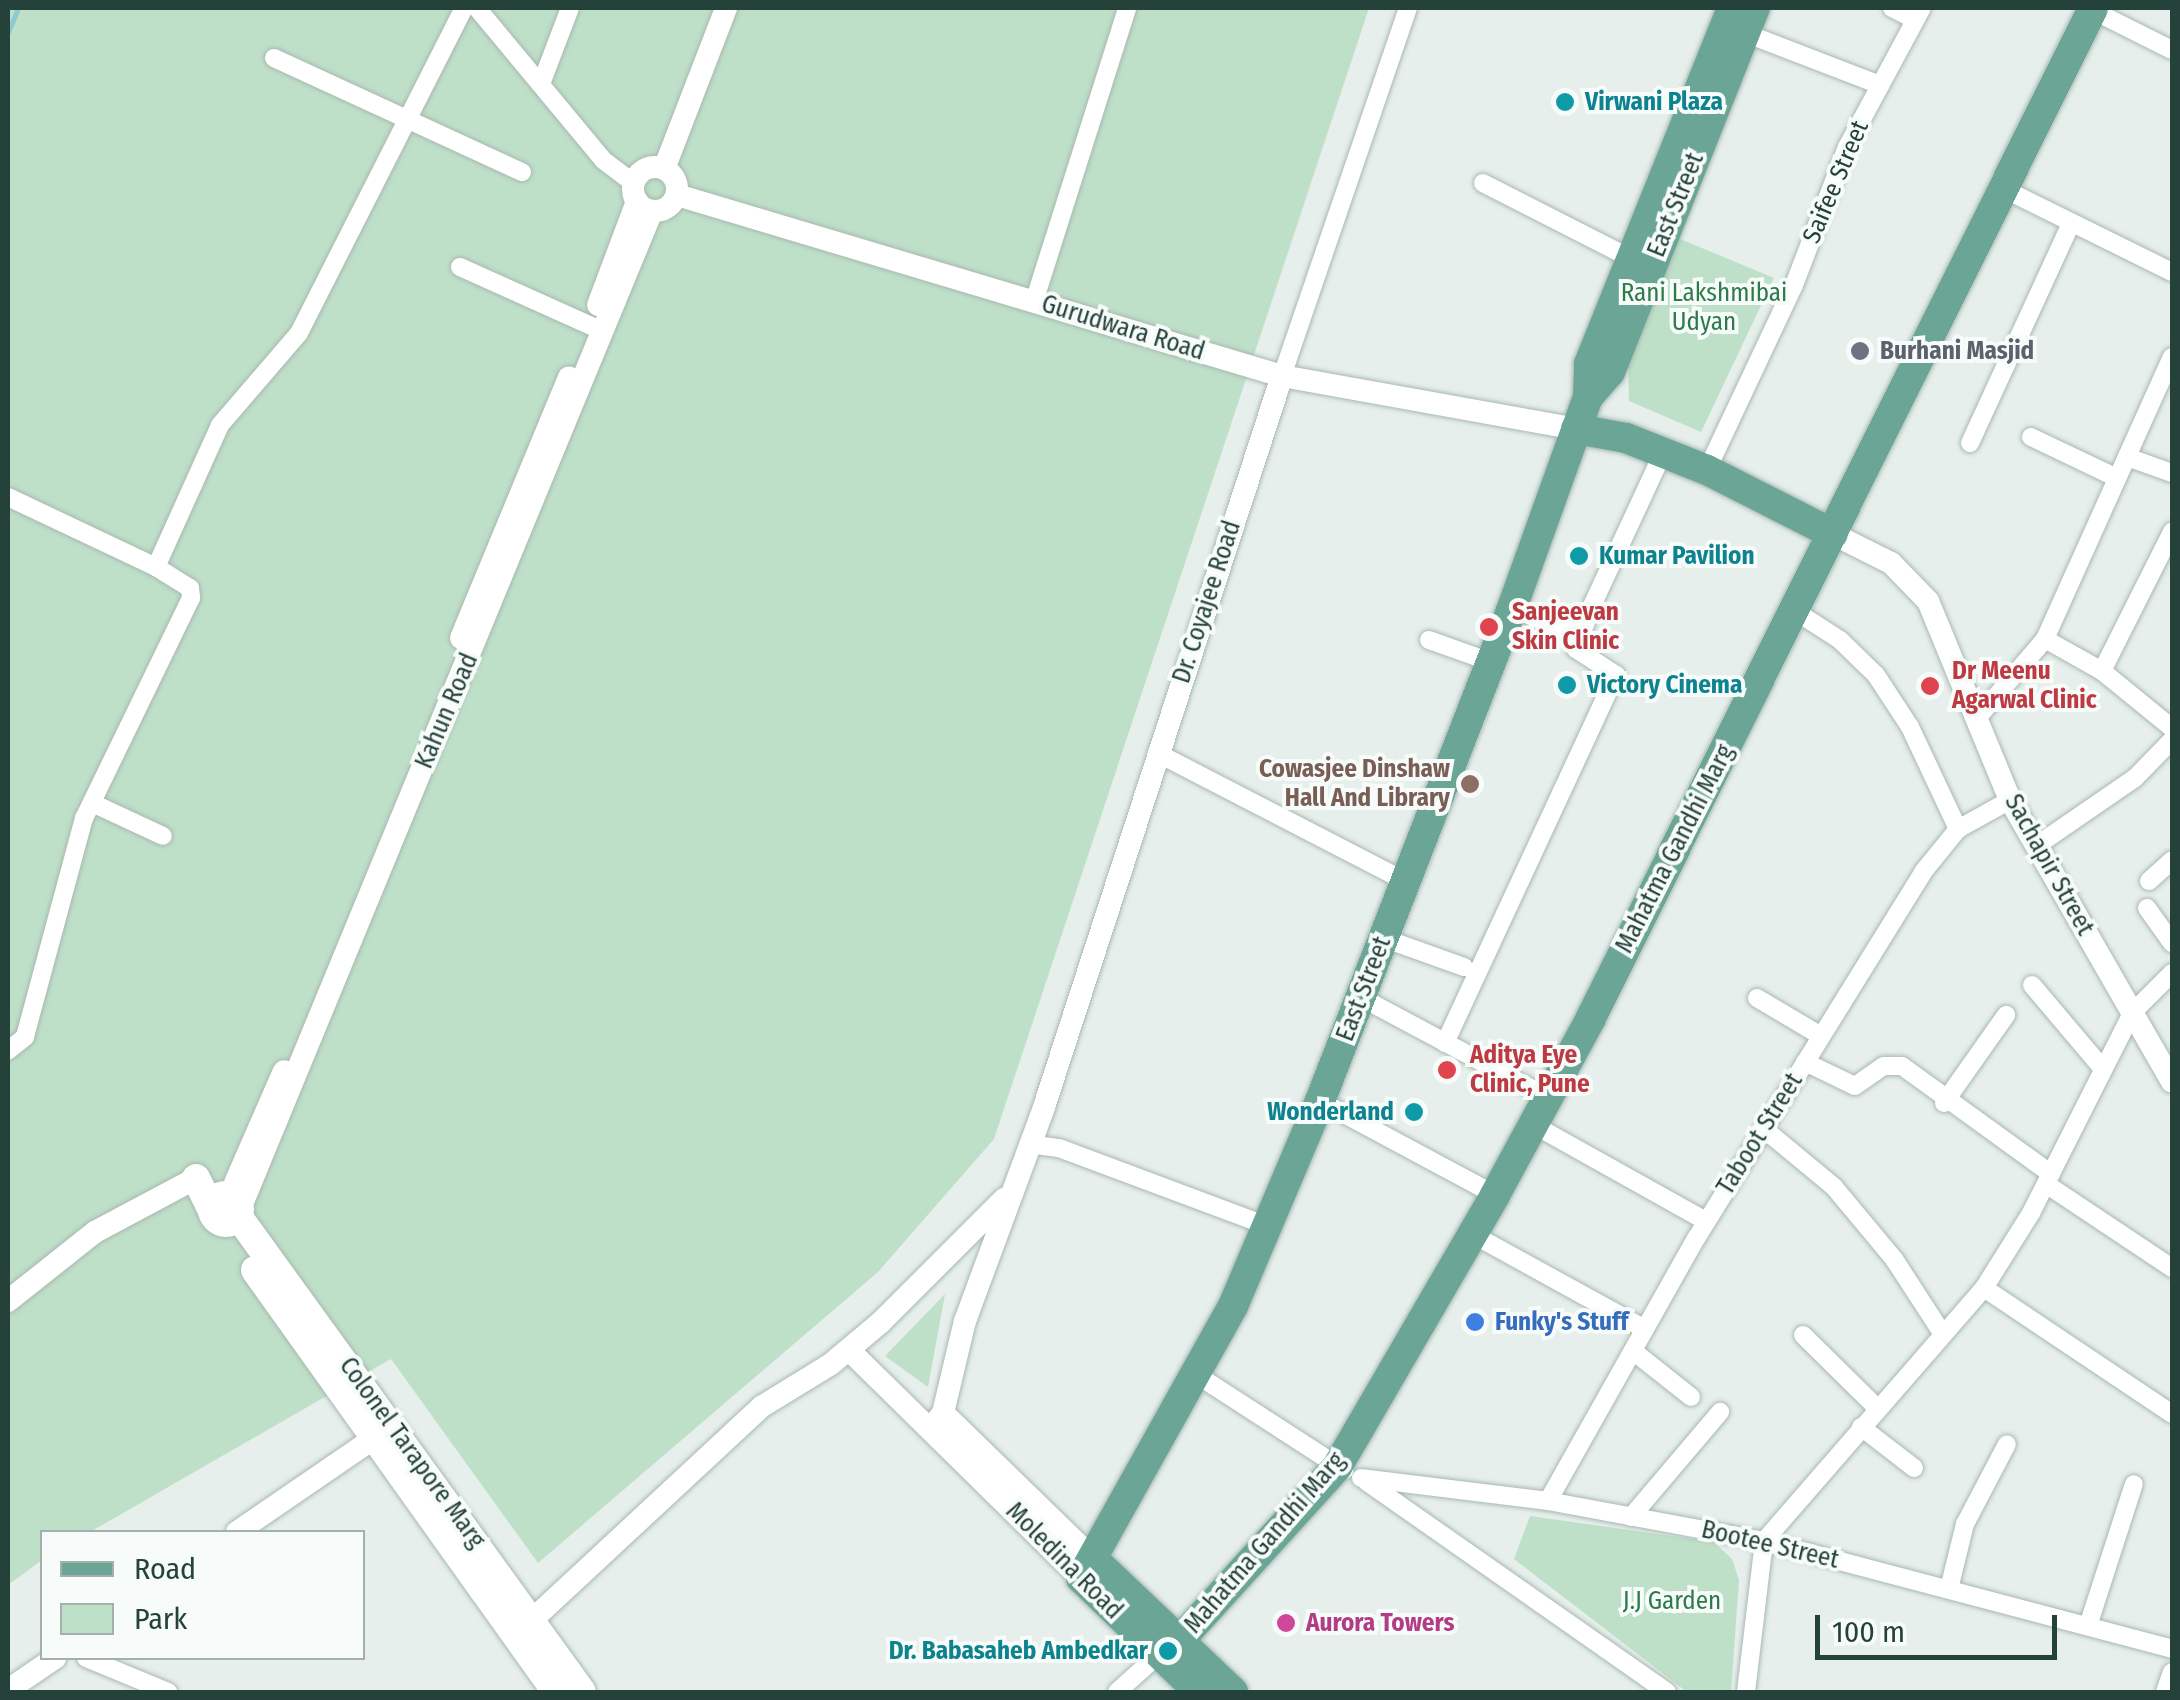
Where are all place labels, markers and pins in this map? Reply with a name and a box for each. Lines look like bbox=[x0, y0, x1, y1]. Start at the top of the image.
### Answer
place label: Virwani Plaza bbox=[1585, 87, 1723, 117]
marker: Virwani Plaza bbox=[1554, 91, 1576, 113]
place label: Burhani Masjid bbox=[1880, 336, 2034, 366]
marker: Burhani Masjid bbox=[1849, 340, 1871, 362]
place label: Kumar Pavilion bbox=[1599, 541, 1754, 571]
marker: Kumar Pavilion bbox=[1568, 545, 1590, 567]
place label: Sanjeevan Skin Clinic bbox=[1512, 598, 1619, 657]
marker: Sanjeevan Skin Clinic bbox=[1476, 614, 1502, 640]
place label: Dr Meenu Agarwal Clinic bbox=[1952, 657, 2097, 716]
place label: Victory Cinema bbox=[1587, 670, 1742, 700]
marker: Dr Meenu Agarwal Clinic bbox=[1917, 673, 1943, 699]
marker: Victory Cinema bbox=[1556, 674, 1578, 696]
place label: Cowasjee Dinshaw Hall And Library bbox=[1259, 755, 1450, 814]
marker: Cowasjee Dinshaw Hall And Library bbox=[1459, 773, 1481, 795]
place label: Aditya Eye Clinic, Pune bbox=[1470, 1041, 1590, 1100]
marker: Aditya Eye Clinic, Pune bbox=[1434, 1057, 1460, 1083]
place label: Wonderland bbox=[1267, 1097, 1394, 1127]
marker: Wonderland bbox=[1403, 1101, 1425, 1123]
place label: Funky's Stuff bbox=[1495, 1307, 1629, 1337]
marker: Funky's Stuff bbox=[1464, 1311, 1486, 1333]
place label: Aurora Towers bbox=[1306, 1608, 1454, 1638]
marker: Aurora Towers bbox=[1275, 1612, 1297, 1634]
place label: Dr. Babasaheb Ambedkar bbox=[889, 1636, 1148, 1666]
marker: Dr. Babasaheb Ambedkar bbox=[1157, 1640, 1179, 1662]

